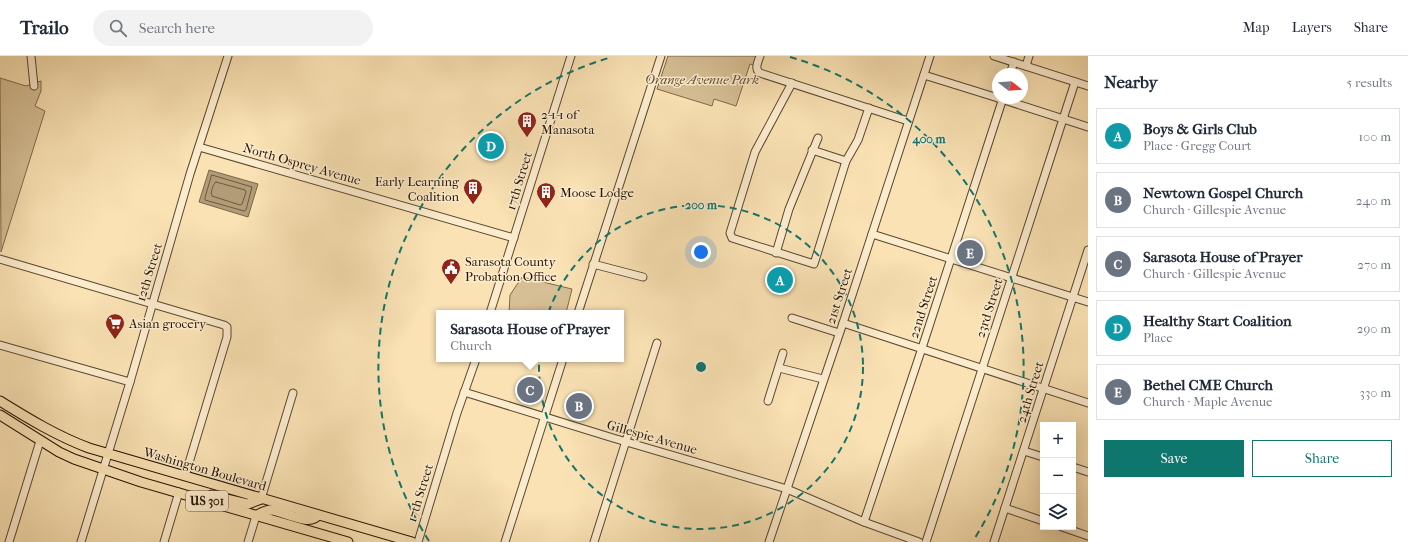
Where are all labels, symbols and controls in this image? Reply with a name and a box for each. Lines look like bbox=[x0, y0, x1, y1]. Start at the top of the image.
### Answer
search box bbox=[93, 10, 373, 46]
text: Trailo bbox=[20, 17, 69, 39]
icon: search bbox=[107, 17, 129, 39]
text: Search here bbox=[139, 19, 215, 37]
text: Map bbox=[1243, 19, 1270, 36]
text: Layers bbox=[1292, 19, 1332, 36]
text: Share bbox=[1354, 19, 1388, 36]
north arrow bbox=[992, 68, 1028, 104]
park label: Orange Avenue Park bbox=[645, 72, 759, 87]
text: Nearby bbox=[1104, 72, 1158, 92]
text: 5 results bbox=[1347, 75, 1392, 90]
place label: 2-1-1 of Manasota bbox=[541, 107, 595, 137]
building icon: 2-1-1 of Manasota bbox=[516, 110, 538, 138]
text: Boys & Girls Club bbox=[1143, 120, 1257, 138]
text: A bbox=[1114, 129, 1122, 144]
text: 100 m bbox=[1358, 129, 1391, 144]
pin: D bbox=[478, 131, 504, 161]
text: 400 m bbox=[912, 132, 946, 147]
text: Place · Gregg Court bbox=[1143, 138, 1251, 153]
street label: North Osprey Avenue bbox=[241, 140, 363, 188]
street label: 17th Street bbox=[503, 150, 535, 212]
place label: Early Learning Coalition bbox=[375, 174, 460, 204]
building icon: Early Learning Coalition bbox=[462, 177, 484, 205]
building icon: Moose Lodge bbox=[535, 181, 557, 209]
text: Newtown Gospel Church bbox=[1143, 184, 1303, 202]
place label: Moose Lodge bbox=[560, 185, 634, 200]
text: B bbox=[1114, 193, 1122, 208]
text: 240 m bbox=[1356, 193, 1391, 208]
text: 200 m bbox=[685, 198, 718, 212]
text: Church · Gillespie Avenue bbox=[1143, 202, 1286, 217]
pin: E bbox=[957, 238, 983, 268]
street label: 12th Street bbox=[133, 241, 165, 303]
your location bbox=[691, 242, 711, 262]
text: Sarasota House of Prayer bbox=[1143, 248, 1303, 266]
place label: Sarasota County Probation Office bbox=[465, 254, 557, 284]
public building icon: Sarasota County Probation Office bbox=[440, 257, 462, 285]
text: C bbox=[1114, 257, 1122, 272]
text: 270 m bbox=[1357, 257, 1391, 272]
pin: A bbox=[767, 265, 793, 295]
street label: 21st Street bbox=[823, 266, 855, 326]
text: Church · Gillespie Avenue bbox=[1143, 266, 1286, 281]
street label: 22nd Street bbox=[906, 273, 940, 340]
street label: 23rd Street bbox=[972, 276, 1006, 340]
popup bbox=[436, 310, 624, 362]
supermarket icon: Asian grocery bbox=[104, 312, 126, 340]
text: Healthy Start Coalition bbox=[1143, 312, 1292, 330]
place label: Asian grocery bbox=[128, 316, 207, 331]
text: Sarasota House of Prayer bbox=[450, 320, 610, 338]
text: D bbox=[1113, 321, 1123, 336]
text: 290 m bbox=[1357, 321, 1391, 336]
text: Place bbox=[1143, 330, 1173, 345]
text: Church bbox=[450, 338, 492, 353]
street label: 24th Street bbox=[1014, 359, 1047, 425]
centre of rings bbox=[694, 360, 708, 374]
pin: C bbox=[517, 375, 543, 405]
text: Bethel CME Church bbox=[1143, 376, 1273, 394]
text: E bbox=[1114, 385, 1122, 400]
text: 330 m bbox=[1360, 385, 1391, 400]
pin: B bbox=[566, 391, 592, 421]
text: Church · Maple Avenue bbox=[1143, 394, 1272, 409]
street label: Gillespie Avenue bbox=[605, 417, 699, 457]
map controls bbox=[1040, 422, 1076, 530]
button: + bbox=[1040, 422, 1076, 458]
button: Save bbox=[1104, 440, 1244, 477]
button: Share bbox=[1252, 440, 1392, 477]
street label: Washington Boulevard bbox=[141, 444, 269, 494]
button: − bbox=[1040, 458, 1076, 494]
street label: 17th Street bbox=[404, 462, 436, 524]
road number: US 301 bbox=[186, 491, 228, 511]
button: layers bbox=[1040, 494, 1076, 530]

